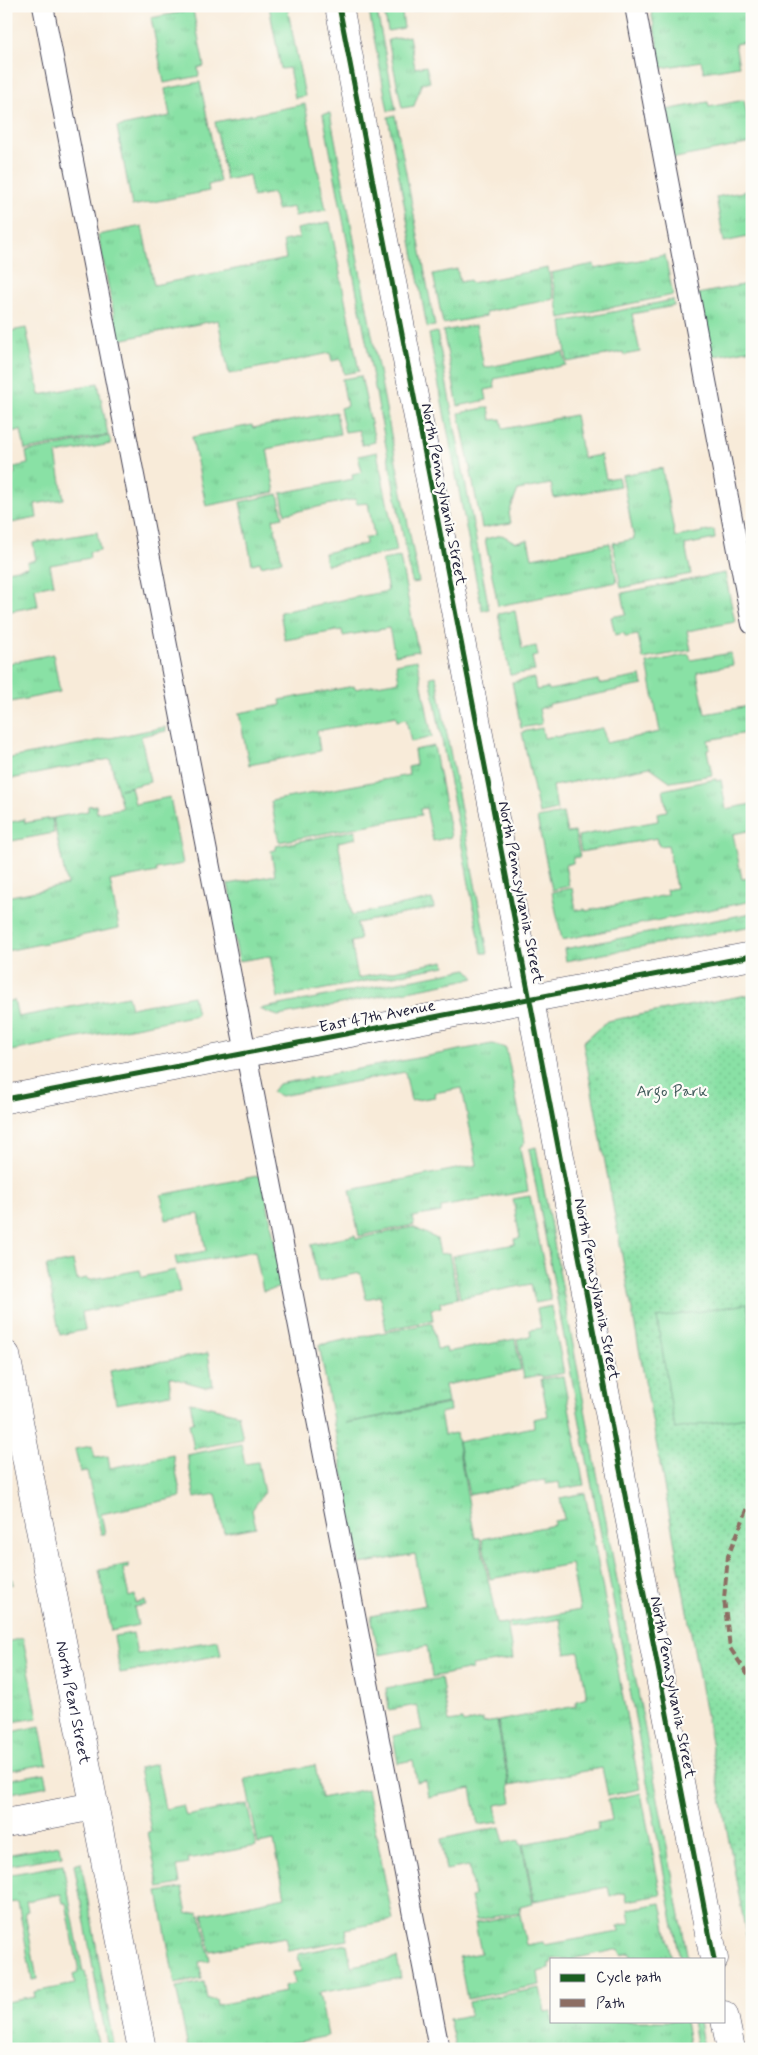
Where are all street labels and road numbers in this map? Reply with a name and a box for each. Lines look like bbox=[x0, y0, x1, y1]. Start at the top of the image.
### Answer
street label: North Pennsylvania Street bbox=[416, 401, 472, 588]
street label: North Pennsylvania Street bbox=[493, 799, 549, 986]
street label: East 47th Avenue bbox=[317, 995, 437, 1038]
street label: North Pennsylvania Street bbox=[569, 1196, 625, 1383]
street label: North Pennsylvania Street bbox=[645, 1594, 701, 1781]
street label: North Pearl Street bbox=[50, 1639, 95, 1767]

